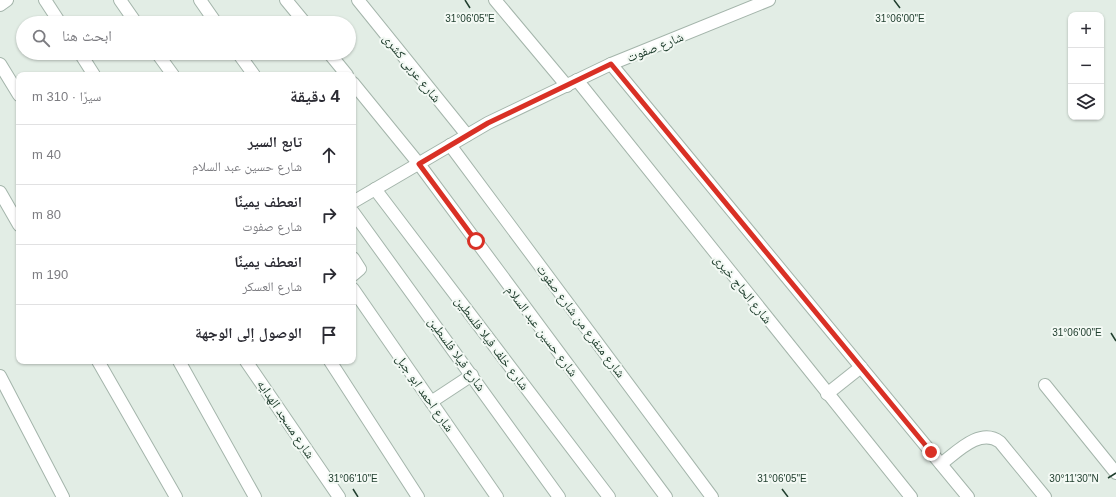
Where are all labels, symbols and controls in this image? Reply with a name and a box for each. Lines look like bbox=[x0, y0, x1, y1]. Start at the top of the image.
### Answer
map controls bbox=[1068, 12, 1104, 120]
button: + bbox=[1068, 12, 1104, 48]
text: 31°06'05"E bbox=[445, 13, 495, 24]
text: 31°06'00"E bbox=[875, 13, 925, 24]
search box bbox=[16, 16, 356, 60]
icon: search bbox=[30, 27, 52, 49]
text: ابحث هنا bbox=[62, 27, 112, 44]
street label: شارع صفوت bbox=[625, 29, 686, 67]
street label: شارع عربى كشرى bbox=[378, 31, 444, 106]
button: − bbox=[1068, 48, 1104, 84]
button: layers bbox=[1068, 84, 1104, 120]
text: 4 دقيقة bbox=[290, 87, 340, 106]
text: سيرًا · 310 m bbox=[32, 89, 101, 104]
text: تابع السير bbox=[248, 133, 302, 150]
icon: ahead bbox=[318, 144, 340, 166]
text: 40 m bbox=[32, 147, 61, 162]
text: شارع حسين عبد السلام bbox=[192, 159, 302, 174]
text: انعطف يمينًا bbox=[234, 193, 302, 210]
icon: right bbox=[318, 204, 340, 226]
text: 80 m bbox=[32, 207, 61, 222]
text: شارع صفوت bbox=[242, 219, 302, 234]
route start bbox=[467, 232, 485, 250]
street label: شارع الحاج خيرى bbox=[709, 252, 775, 328]
text: انعطف يمينًا bbox=[234, 253, 302, 270]
street label: شارع متفرع من شارع صفوت bbox=[532, 262, 628, 382]
icon: right bbox=[318, 264, 340, 286]
text: 190 m bbox=[32, 267, 68, 282]
text: شارع العسكر bbox=[243, 279, 302, 294]
street label: شارع حسين عبد السلام bbox=[501, 283, 581, 381]
street label: شارع خلف فيلا فلسطين bbox=[450, 293, 532, 394]
street label: شارع فيلا فلسطين bbox=[424, 314, 489, 395]
text: الوصول إلى الوجهة bbox=[195, 324, 302, 341]
icon: arrive bbox=[318, 324, 340, 346]
text: 31°06'00"E bbox=[1052, 327, 1102, 338]
street label: شارع احمد ابو جبل bbox=[391, 351, 457, 436]
street label: شارع مسجد الهدايه bbox=[252, 377, 318, 462]
route end bbox=[922, 443, 940, 461]
text: 31°06'10"E bbox=[328, 473, 378, 484]
text: 31°06'05"E bbox=[757, 473, 807, 484]
text: 30°11'30"N bbox=[1049, 473, 1099, 484]

